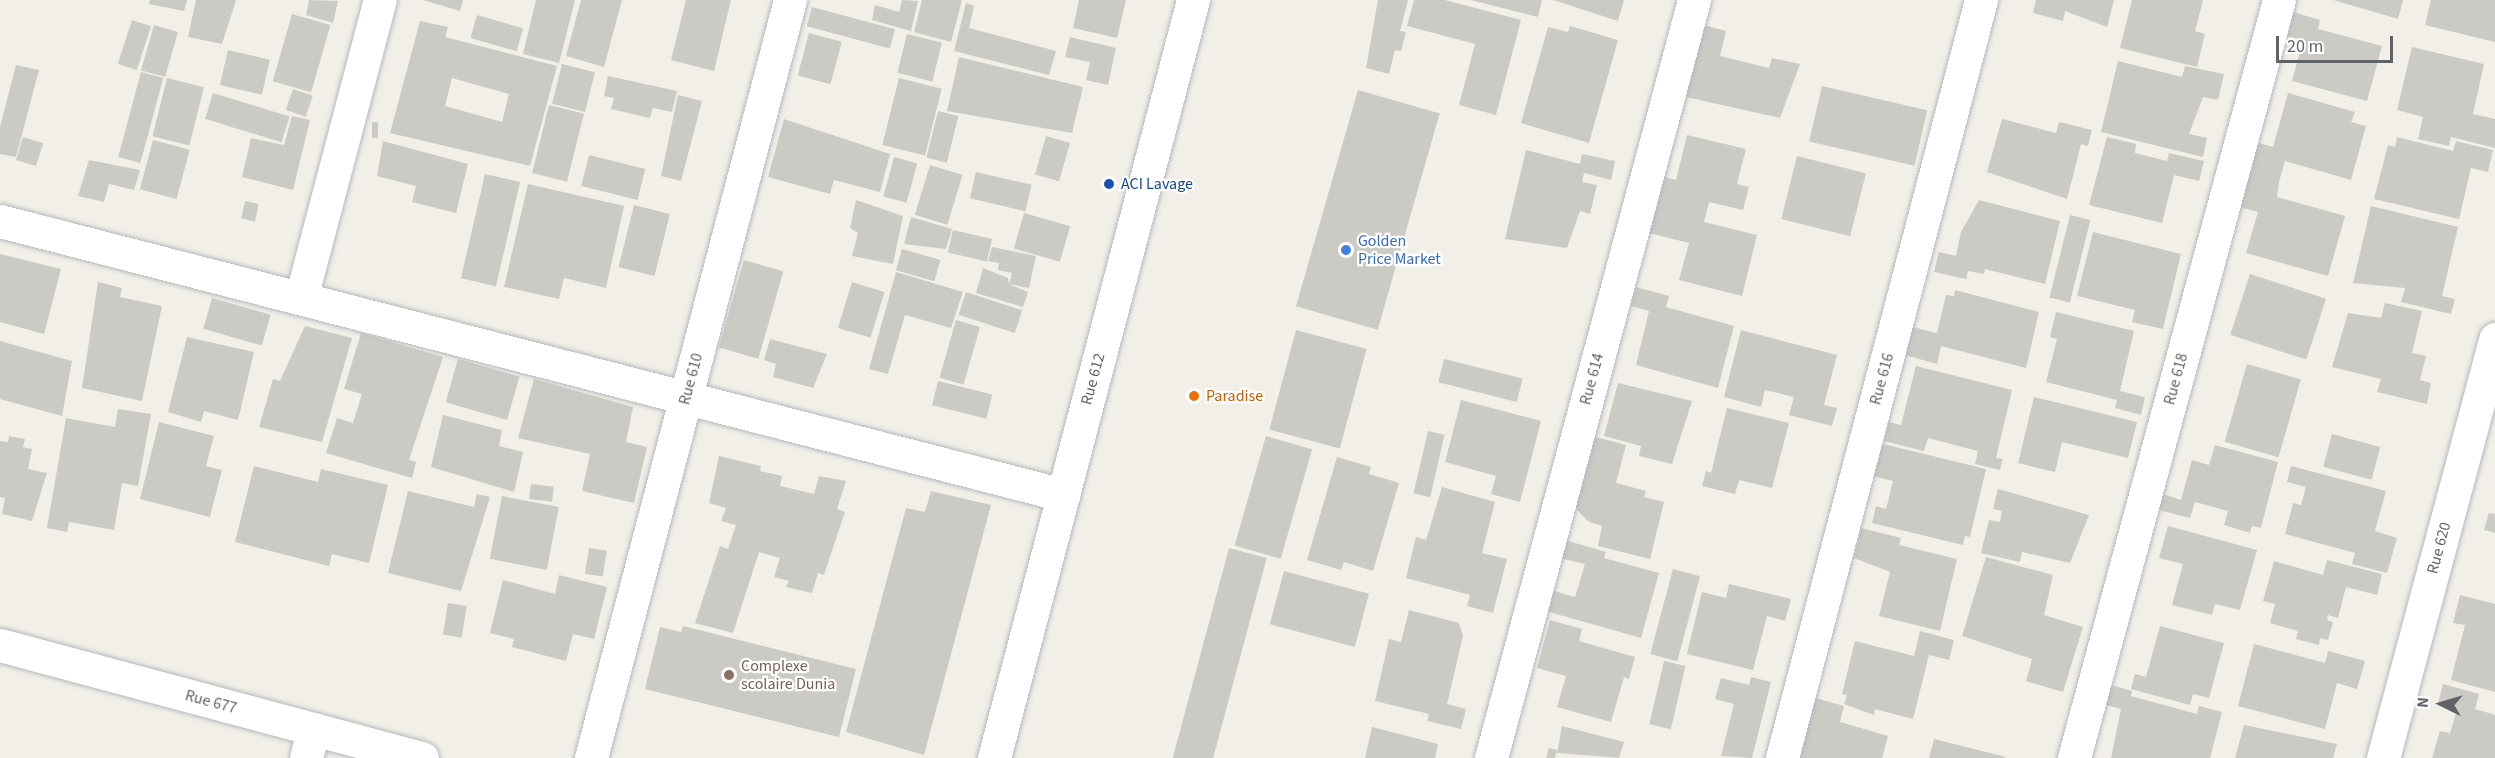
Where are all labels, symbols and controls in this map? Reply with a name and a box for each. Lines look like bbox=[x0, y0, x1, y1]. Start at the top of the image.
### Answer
scale bar bbox=[2279, 24, 2396, 62]
text: 20 m bbox=[2287, 34, 2323, 59]
place label: ACI Lavage bbox=[1121, 174, 1193, 194]
marker: ACI Lavage bbox=[1102, 177, 1116, 191]
place label: Golden Price Market bbox=[1358, 231, 1441, 269]
marker: Golden Price Market bbox=[1339, 243, 1353, 257]
street label: Rue 610 bbox=[675, 351, 707, 407]
street label: Rue 612 bbox=[1077, 351, 1109, 407]
street label: Rue 614 bbox=[1576, 351, 1608, 407]
street label: Rue 616 bbox=[1866, 351, 1898, 407]
street label: Rue 618 bbox=[2160, 351, 2192, 407]
place label: Paradise bbox=[1206, 386, 1263, 406]
marker: Paradise bbox=[1187, 389, 1201, 403]
street label: Rue 620 bbox=[2423, 520, 2455, 576]
place label: Complexe scolaire Dunia bbox=[741, 656, 835, 694]
marker: Complexe scolaire Dunia bbox=[722, 668, 736, 682]
north arrow bbox=[2411, 674, 2471, 734]
street label: Rue 677 bbox=[183, 686, 239, 718]
text: N bbox=[2412, 696, 2434, 709]

